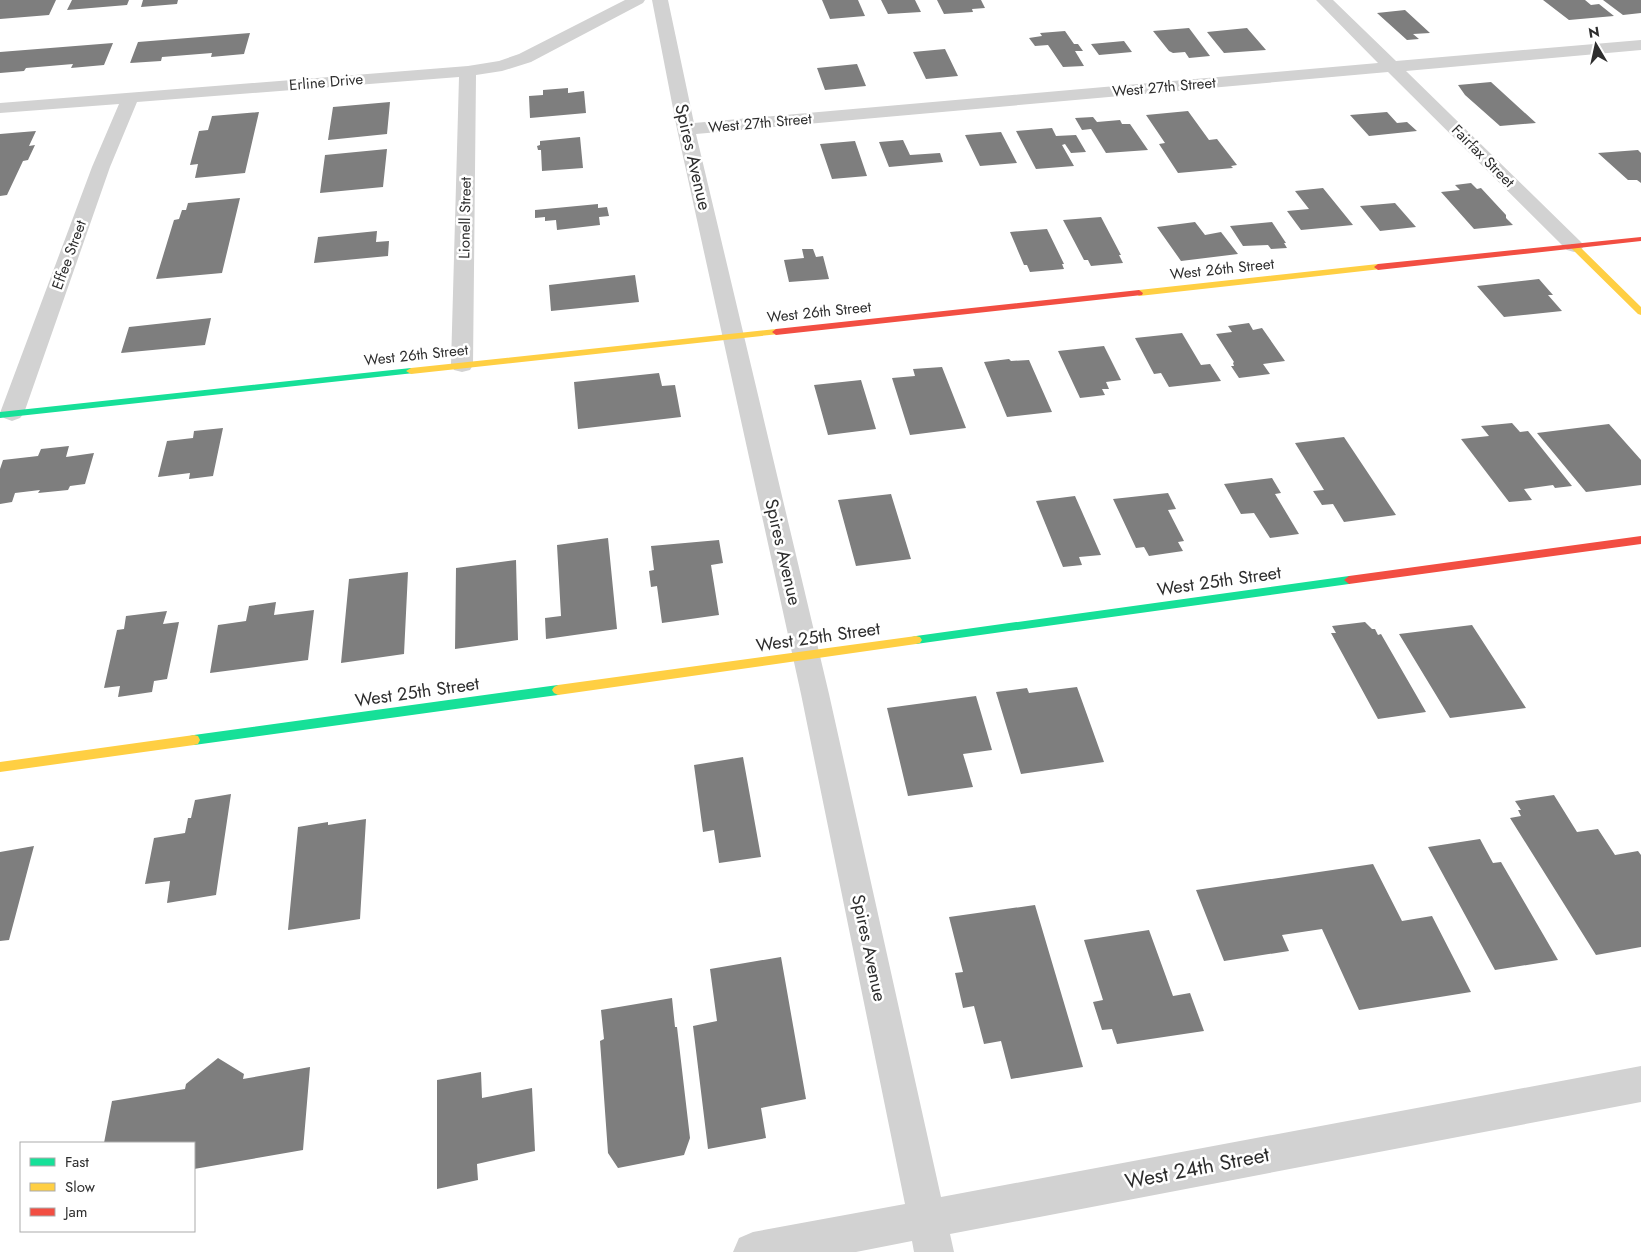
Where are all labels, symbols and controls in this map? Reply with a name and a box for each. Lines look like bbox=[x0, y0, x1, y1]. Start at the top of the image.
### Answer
north arrow bbox=[1571, 20, 1621, 70]
text: N bbox=[1587, 21, 1601, 43]
street label: Erline Drive bbox=[288, 68, 364, 96]
street label: West 27th Street bbox=[1111, 71, 1217, 102]
street label: Spires Avenue bbox=[668, 101, 718, 213]
street label: West 27th Street bbox=[707, 107, 813, 138]
street label: Fairfax Street bbox=[1446, 119, 1520, 193]
street label: Lionell Street bbox=[453, 177, 477, 259]
street label: Effee Street bbox=[46, 217, 92, 293]
street label: West 26th Street bbox=[1169, 253, 1275, 285]
street label: West 26th Street bbox=[766, 296, 872, 328]
street label: West 26th Street bbox=[363, 339, 469, 371]
street label: Spires Avenue bbox=[758, 496, 808, 608]
street label: West 25th Street bbox=[1155, 559, 1283, 603]
street label: West 25th Street bbox=[754, 615, 882, 659]
street label: West 25th Street bbox=[353, 670, 481, 714]
street label: Spires Avenue bbox=[845, 892, 893, 1004]
street label: West 24th Street bbox=[1122, 1139, 1272, 1197]
legend bbox=[20, 1142, 195, 1232]
text: Fast bbox=[65, 1151, 89, 1173]
text: Slow bbox=[65, 1176, 96, 1198]
text: Jam bbox=[63, 1201, 88, 1223]

